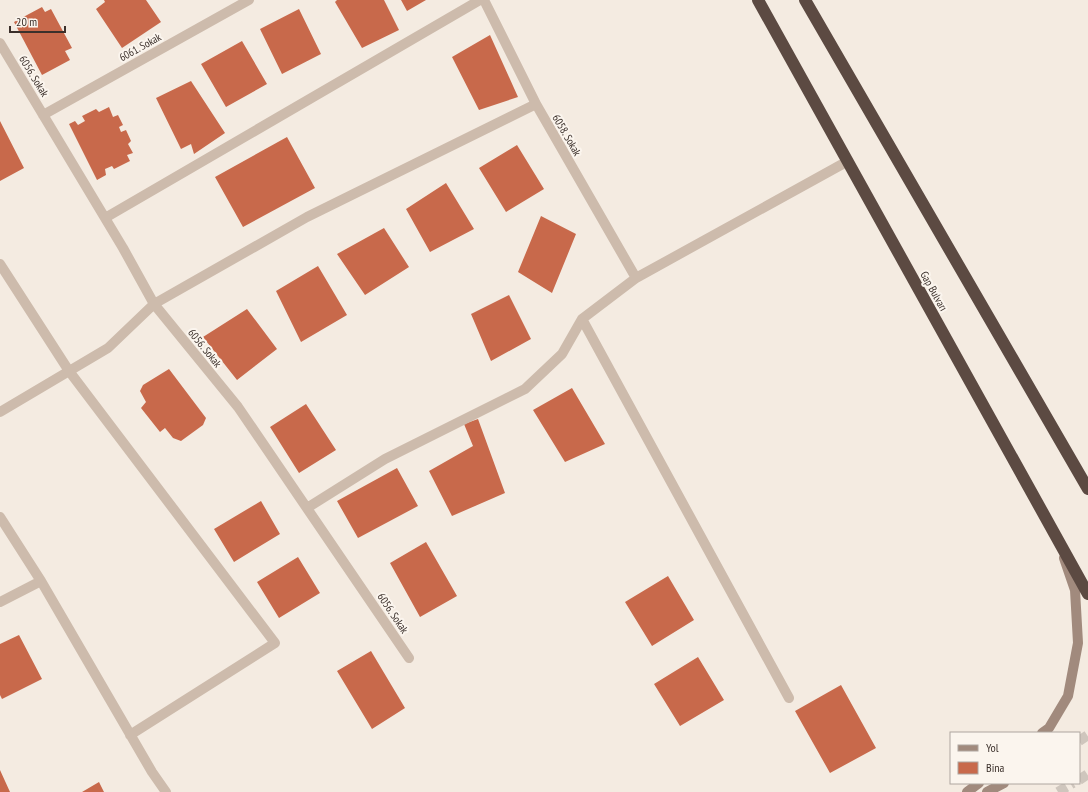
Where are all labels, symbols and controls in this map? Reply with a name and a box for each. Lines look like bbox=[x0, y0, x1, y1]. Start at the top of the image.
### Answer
scale bar bbox=[10, 8, 65, 34]
text: 20 m bbox=[16, 14, 37, 29]
street label: 6061. Sokak bbox=[117, 29, 164, 64]
street label: 6056. Sokak bbox=[16, 53, 52, 100]
street label: 6058. Sokak bbox=[549, 112, 585, 159]
street label: Gap Bulvarı bbox=[917, 269, 951, 313]
street label: 6056. Sokak bbox=[185, 326, 225, 371]
street label: 6056. Sokak bbox=[374, 590, 412, 636]
legend bbox=[950, 732, 1080, 784]
text: Yol bbox=[986, 740, 999, 755]
text: Bina bbox=[986, 760, 1005, 775]

